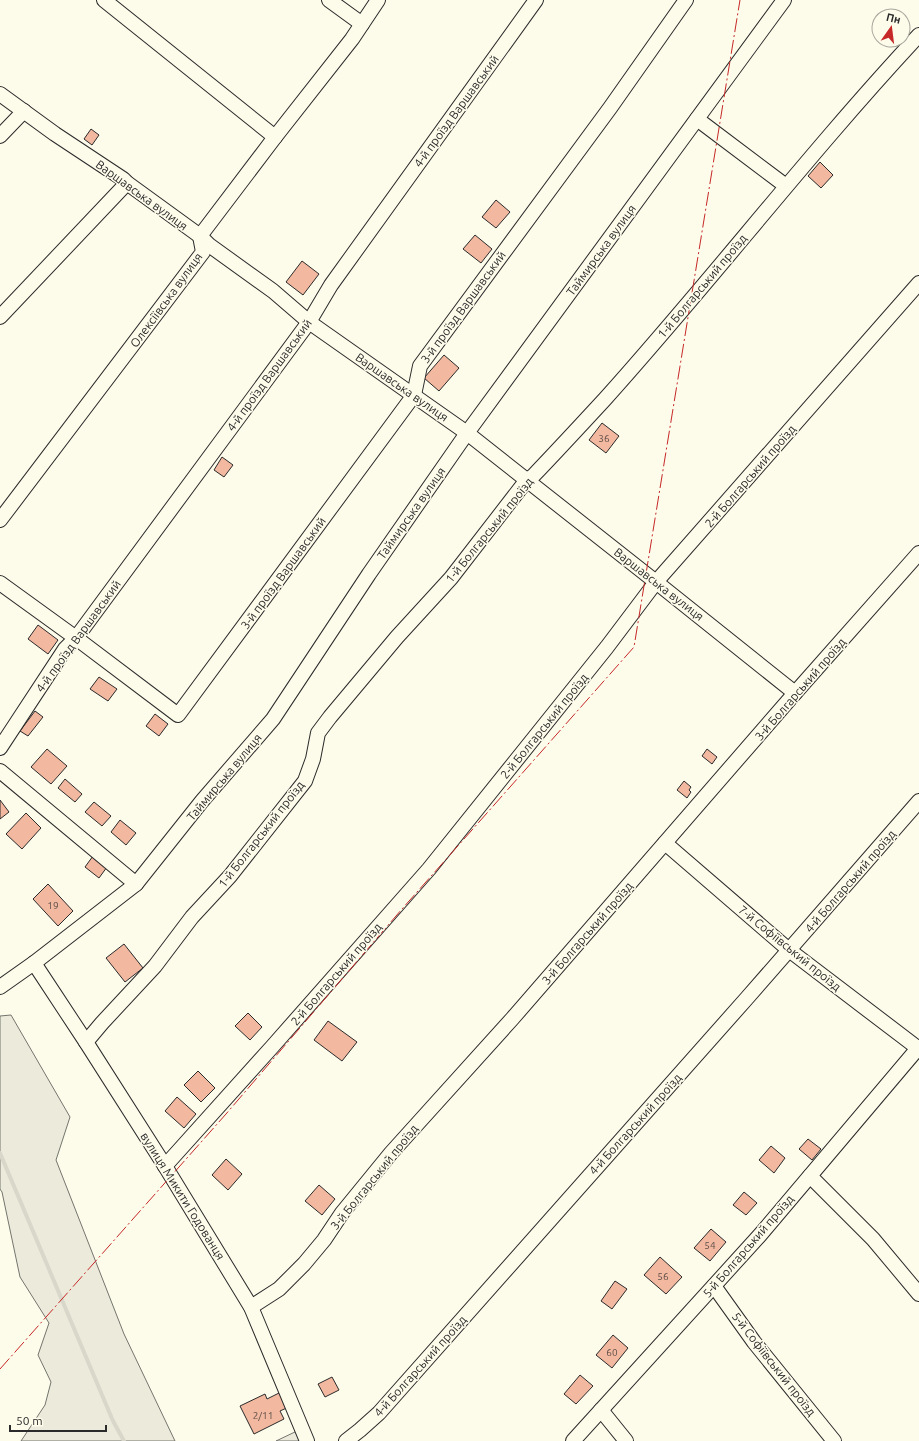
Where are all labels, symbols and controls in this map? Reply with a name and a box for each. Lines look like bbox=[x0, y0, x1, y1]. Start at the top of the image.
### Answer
north arrow bbox=[871, 8, 911, 48]
text: Пн bbox=[885, 11, 902, 26]
street label: 4-й проїзд Варшавський bbox=[411, 53, 501, 169]
street label: Варшавська вулиця bbox=[94, 157, 190, 233]
street label: Таймирська вулиця bbox=[564, 202, 638, 298]
street label: 1-й Болгарський проїзд bbox=[655, 232, 749, 340]
street label: 3-й проїзд Варшавський bbox=[418, 249, 508, 365]
street label: Олексіївська вулиця bbox=[127, 250, 205, 350]
street label: 4-й проїзд Варшавський bbox=[224, 317, 314, 433]
street label: Варшавська вулиця bbox=[353, 350, 451, 424]
street label: 2-й Болгарський проїзд bbox=[702, 422, 798, 530]
house number: 36 bbox=[598, 433, 610, 444]
street label: Таймирська вулиця bbox=[374, 465, 448, 561]
street label: 1-й Болгарський проїзд bbox=[443, 475, 535, 585]
street label: 3-й проїзд Варшавський bbox=[238, 515, 328, 631]
street label: Варшавська вулиця bbox=[612, 545, 706, 623]
street label: 4-й проїзд Варшавський bbox=[33, 578, 123, 694]
street label: 3-й Болгарський проїзд bbox=[752, 635, 848, 743]
street label: 2-й Болгарський проїзд bbox=[498, 671, 590, 781]
street label: Таймирська вулиця bbox=[184, 731, 264, 823]
street label: 1-й Болгарський проїзд bbox=[216, 778, 306, 890]
street label: 4-й Болгарський проїзд bbox=[802, 827, 898, 935]
street label: 3-й Болгарський проїзд bbox=[539, 879, 635, 987]
house number: 19 bbox=[47, 900, 59, 911]
street label: 7-й Софіївський проїзд bbox=[736, 903, 844, 993]
street label: 2-й Болгарський проїзд bbox=[288, 920, 384, 1028]
street label: 4-й Болгарський проїзд bbox=[586, 1071, 684, 1177]
street label: 3-й Болгарський проїзд bbox=[328, 1122, 420, 1232]
street label: вулиця Микити Годованця bbox=[138, 1130, 228, 1262]
street label: 5-й Болгарський проїзд bbox=[700, 1192, 796, 1300]
house number: 54 bbox=[704, 1240, 716, 1251]
house number: 56 bbox=[657, 1271, 669, 1282]
street label: 5-й Софіївський проїзд bbox=[730, 1310, 818, 1418]
street label: 4-й Болгарський проїзд bbox=[371, 1313, 469, 1419]
house number: 60 bbox=[606, 1347, 618, 1358]
scale bar bbox=[10, 1407, 106, 1433]
house number: 2/11 bbox=[253, 1410, 273, 1421]
text: 50 m bbox=[16, 1414, 43, 1427]

